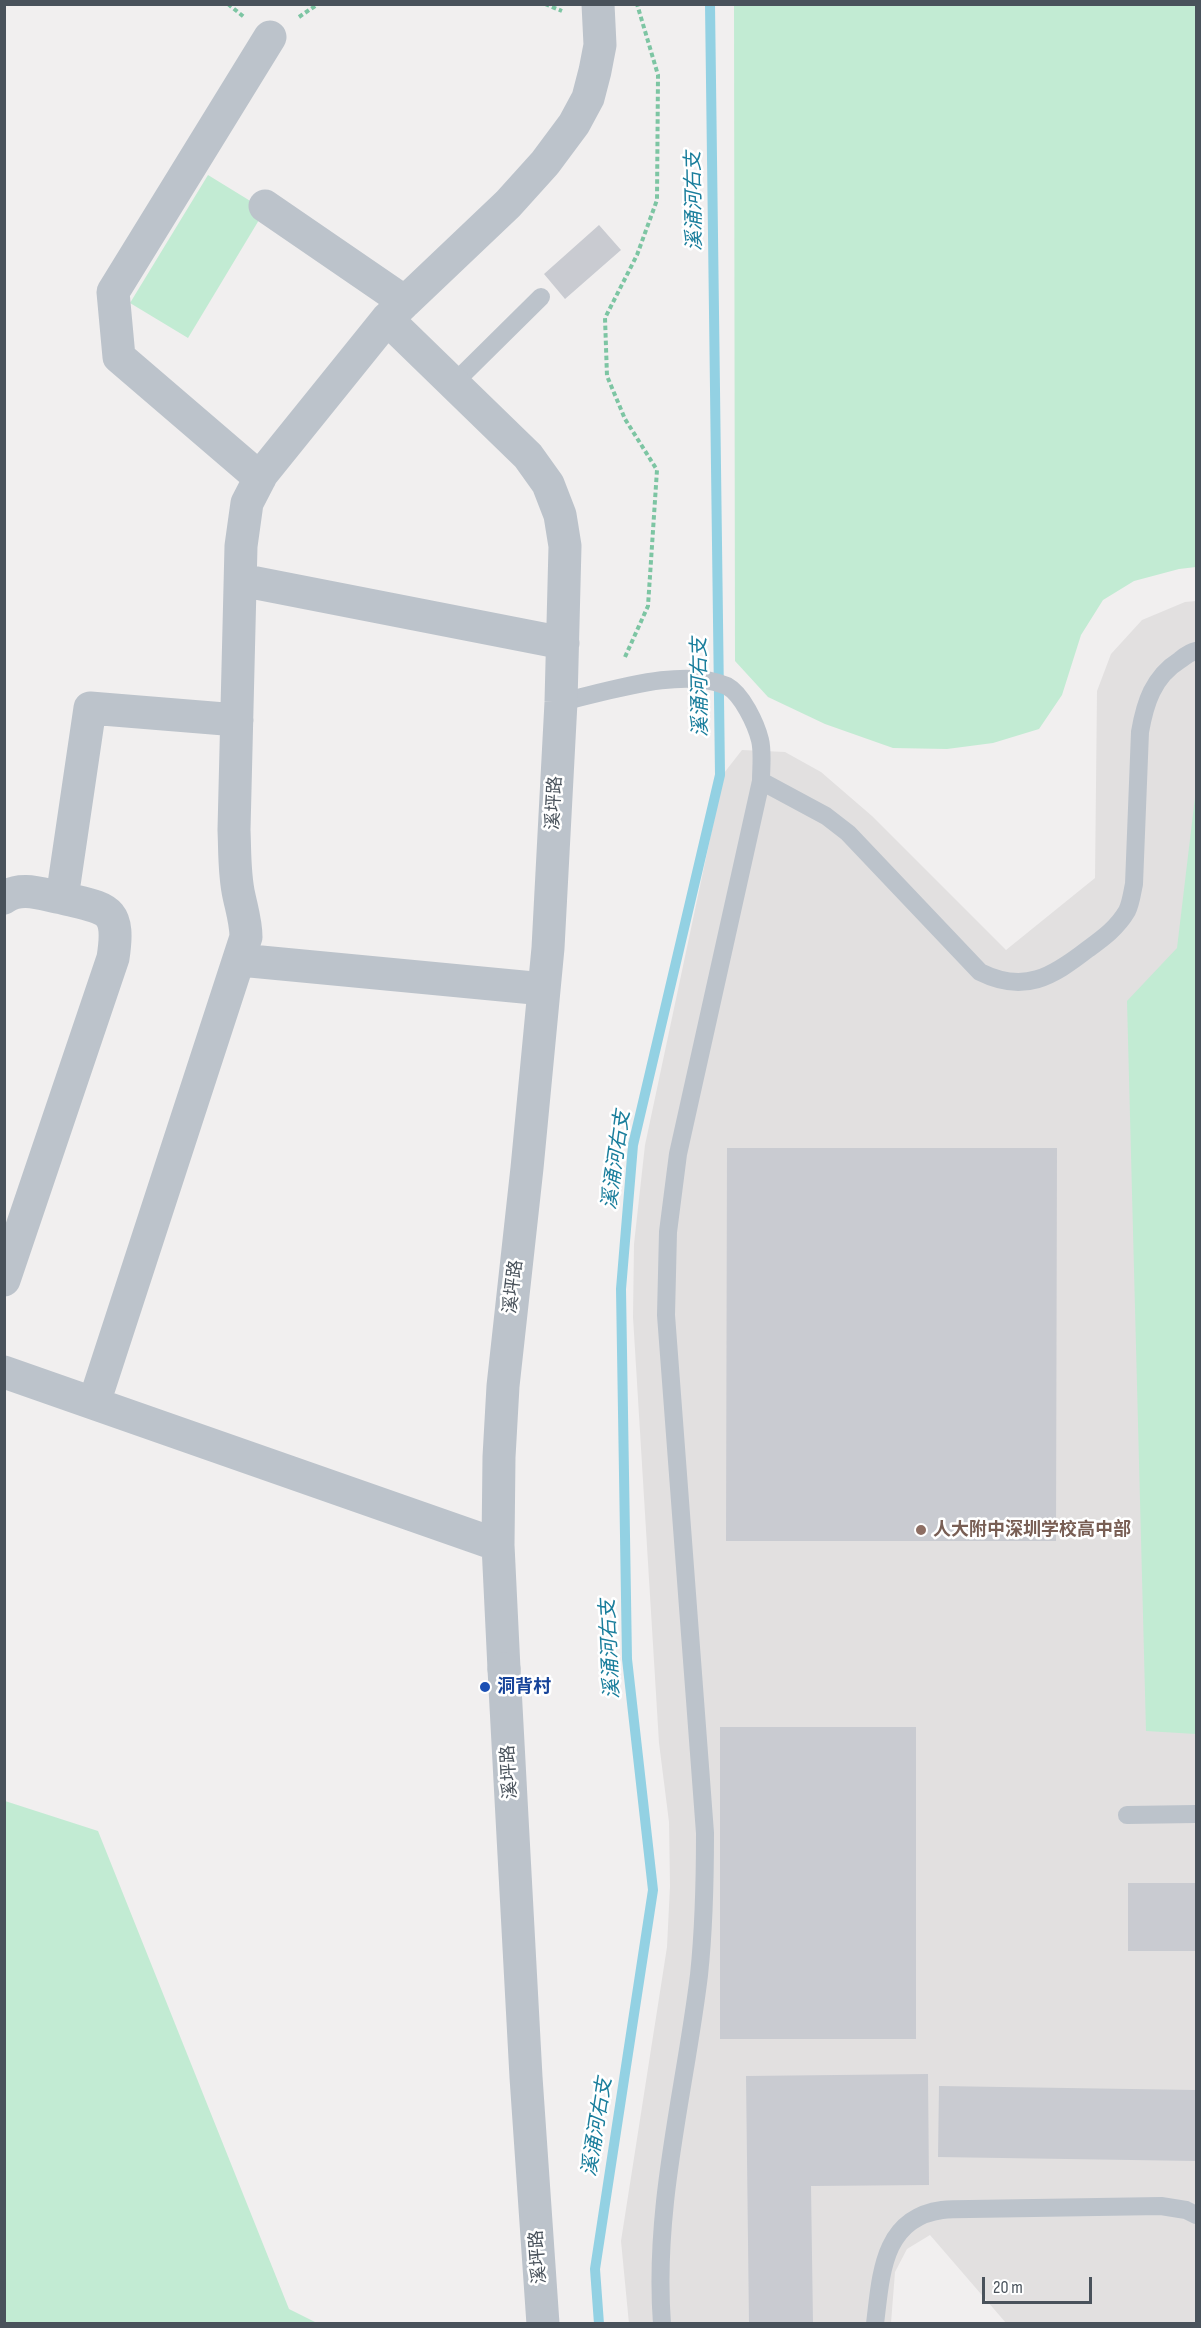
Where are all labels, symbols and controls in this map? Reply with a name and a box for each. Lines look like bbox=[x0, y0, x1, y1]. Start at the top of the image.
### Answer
water label: 溪涌河右支 bbox=[682, 151, 708, 251]
water label: 溪涌河右支 bbox=[688, 637, 714, 737]
street label: 溪坪路 bbox=[543, 775, 567, 831]
water label: 溪涌河右支 bbox=[598, 1109, 636, 1211]
street label: 溪坪路 bbox=[500, 1259, 528, 1315]
place label: 人大附中深圳学校高中部 bbox=[933, 1519, 1131, 1541]
marker: 人大附中深圳学校高中部 bbox=[914, 1523, 928, 1537]
water label: 溪涌河右支 bbox=[596, 1598, 626, 1700]
place label: 洞背村 bbox=[497, 1676, 551, 1698]
marker: 洞背村 bbox=[478, 1680, 492, 1694]
street label: 溪坪路 bbox=[498, 1744, 522, 1800]
water label: 溪涌河右支 bbox=[578, 2076, 618, 2178]
street label: 溪坪路 bbox=[526, 2229, 552, 2285]
scale bar bbox=[985, 2265, 1094, 2303]
text: 20 m bbox=[993, 2277, 1023, 2298]

